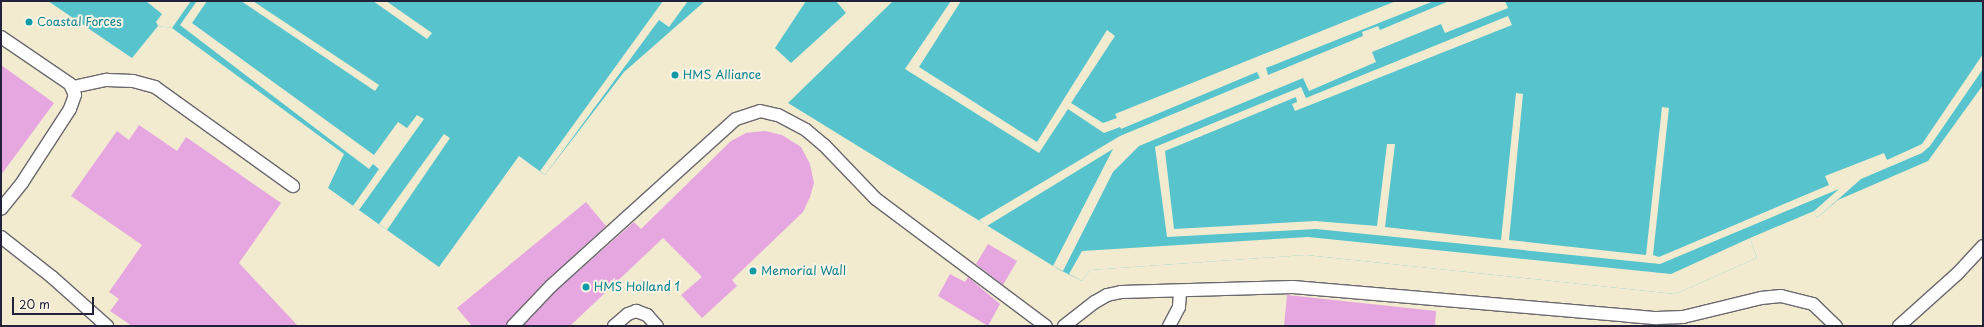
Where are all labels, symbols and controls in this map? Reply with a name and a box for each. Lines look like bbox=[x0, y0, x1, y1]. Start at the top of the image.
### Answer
place label: Coastal Forces bbox=[37, 15, 123, 29]
marker: Coastal Forces bbox=[24, 17, 34, 27]
place label: HMS Alliance bbox=[683, 68, 761, 82]
marker: HMS Alliance bbox=[670, 70, 680, 80]
place label: Memorial Wall bbox=[761, 264, 846, 278]
marker: Memorial Wall bbox=[748, 266, 758, 276]
place label: HMS Holland 1 bbox=[594, 280, 680, 294]
marker: HMS Holland 1 bbox=[581, 282, 591, 292]
scale bar bbox=[14, 289, 96, 315]
text: 20 m bbox=[19, 295, 50, 313]

